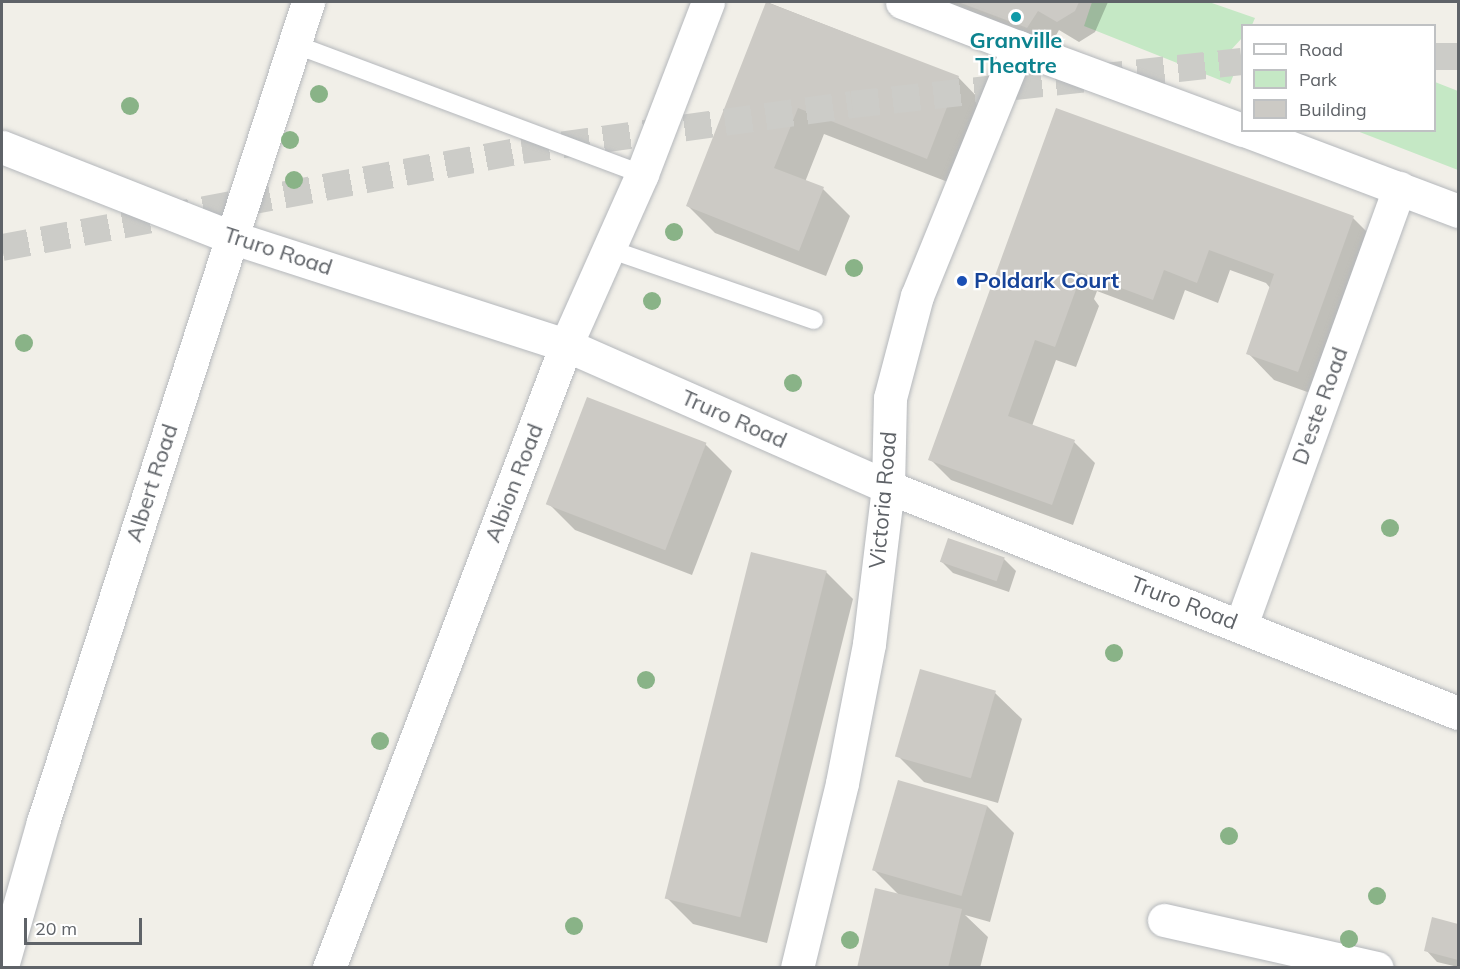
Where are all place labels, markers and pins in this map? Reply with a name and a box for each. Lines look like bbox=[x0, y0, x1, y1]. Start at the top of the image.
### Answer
marker: Granville Theatre bbox=[1009, 10, 1023, 24]
place label: Granville Theatre bbox=[970, 27, 1062, 78]
place label: Poldark Court bbox=[974, 268, 1119, 294]
marker: Poldark Court bbox=[955, 274, 969, 288]

